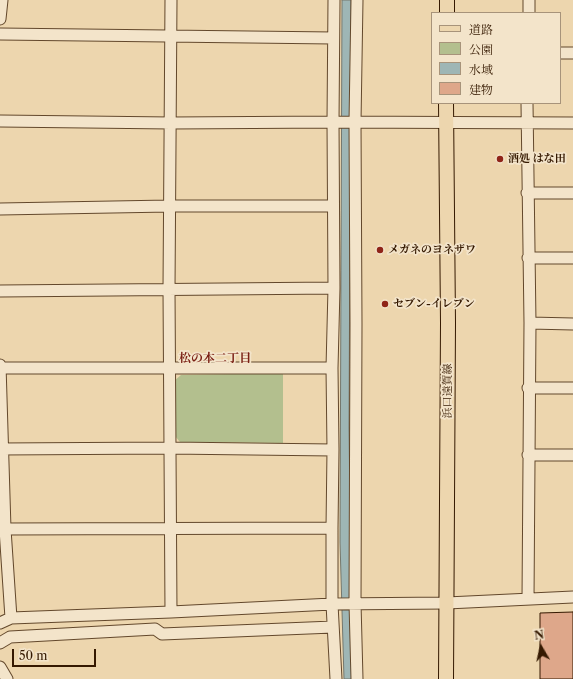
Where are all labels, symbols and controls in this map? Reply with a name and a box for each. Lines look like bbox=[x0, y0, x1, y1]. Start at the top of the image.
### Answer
legend bbox=[431, 12, 561, 104]
text: 道路 bbox=[469, 22, 493, 37]
text: 公園 bbox=[469, 42, 493, 57]
text: 水域 bbox=[469, 62, 493, 77]
text: 建物 bbox=[469, 82, 493, 97]
place label: 酒処 はな田 bbox=[508, 152, 566, 166]
marker: 酒処 はな田 bbox=[495, 154, 505, 164]
place label: メガネのヨネザワ bbox=[388, 243, 476, 257]
marker: メガネのヨネザワ bbox=[375, 245, 385, 255]
place label: セブン-イレブン bbox=[393, 297, 475, 311]
marker: セブン-イレブン bbox=[380, 299, 390, 309]
district label: 松の本二丁目 bbox=[179, 352, 251, 366]
street label: 浜口遠賀線 bbox=[441, 364, 455, 418]
north arrow bbox=[521, 627, 561, 667]
text: N bbox=[533, 627, 545, 643]
scale bar bbox=[14, 641, 98, 667]
text: 50 m bbox=[19, 648, 48, 663]

